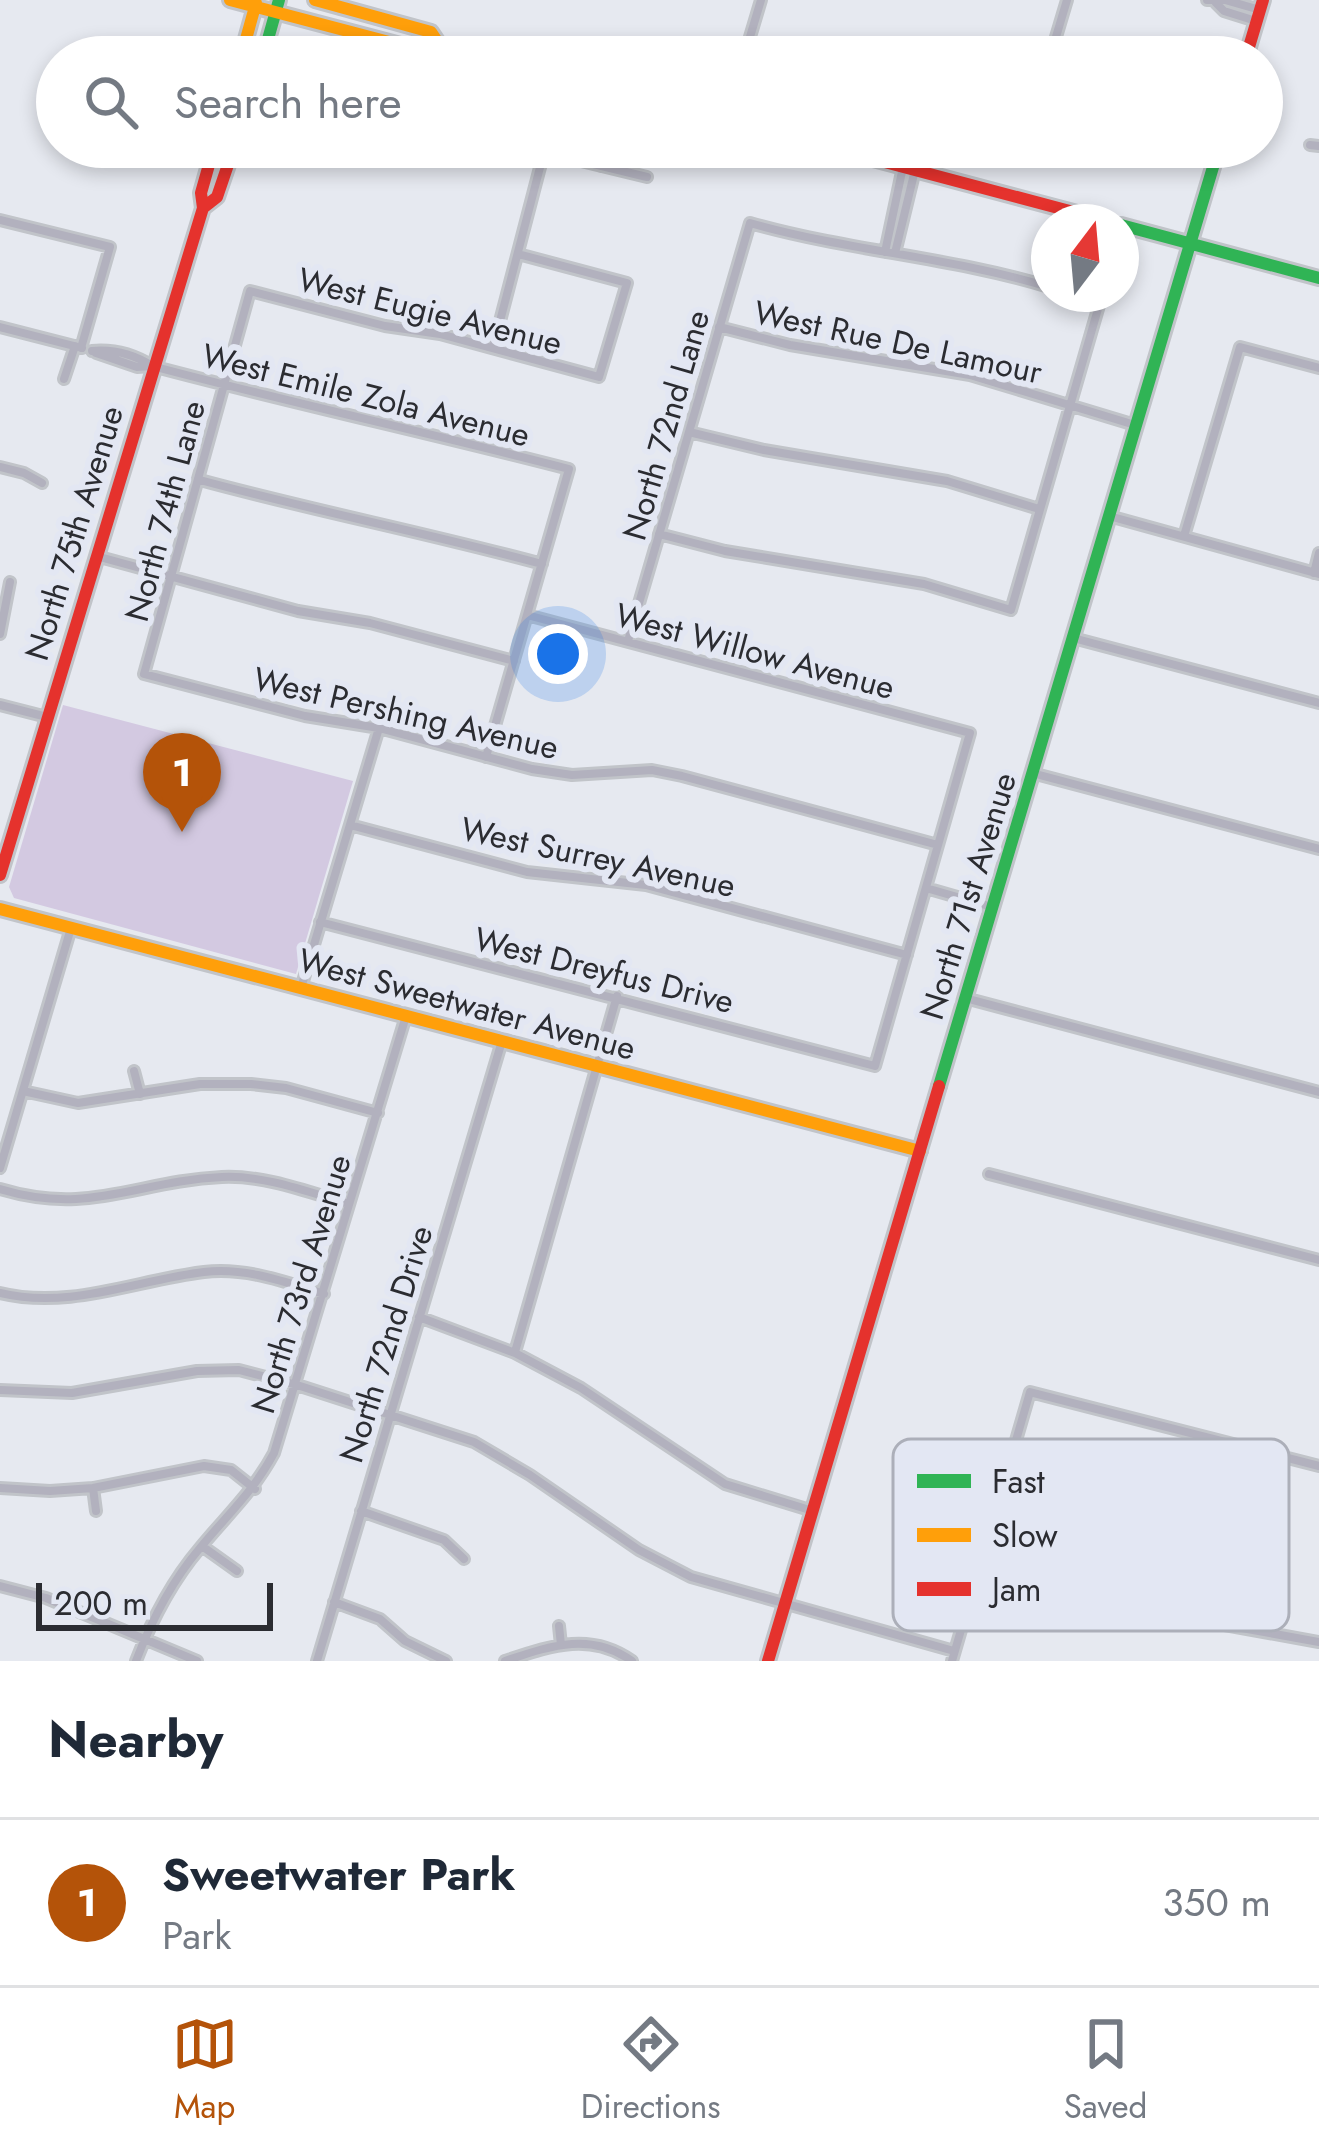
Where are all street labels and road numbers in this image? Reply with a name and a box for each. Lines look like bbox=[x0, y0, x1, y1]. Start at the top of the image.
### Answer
street label: West Eugie Avenue bbox=[293, 255, 567, 367]
street label: West Rue De Lamour bbox=[750, 289, 1047, 396]
street label: North 72nd Lane bbox=[611, 304, 721, 546]
street label: West Emile Zola Avenue bbox=[197, 332, 535, 458]
street label: North 74th Lane bbox=[113, 395, 217, 627]
street label: North 75th Avenue bbox=[13, 400, 135, 666]
street label: West Willow Avenue bbox=[610, 591, 900, 711]
street label: West Pershing Avenue bbox=[249, 655, 563, 771]
street label: North 71st Avenue bbox=[908, 767, 1028, 1025]
street label: West Surrey Avenue bbox=[456, 805, 740, 909]
street label: West Dreyfus Drive bbox=[469, 915, 739, 1025]
street label: West Sweetwater Avenue bbox=[293, 936, 641, 1072]
street label: North 73rd Avenue bbox=[239, 1149, 363, 1419]
street label: North 72nd Drive bbox=[328, 1220, 444, 1468]

